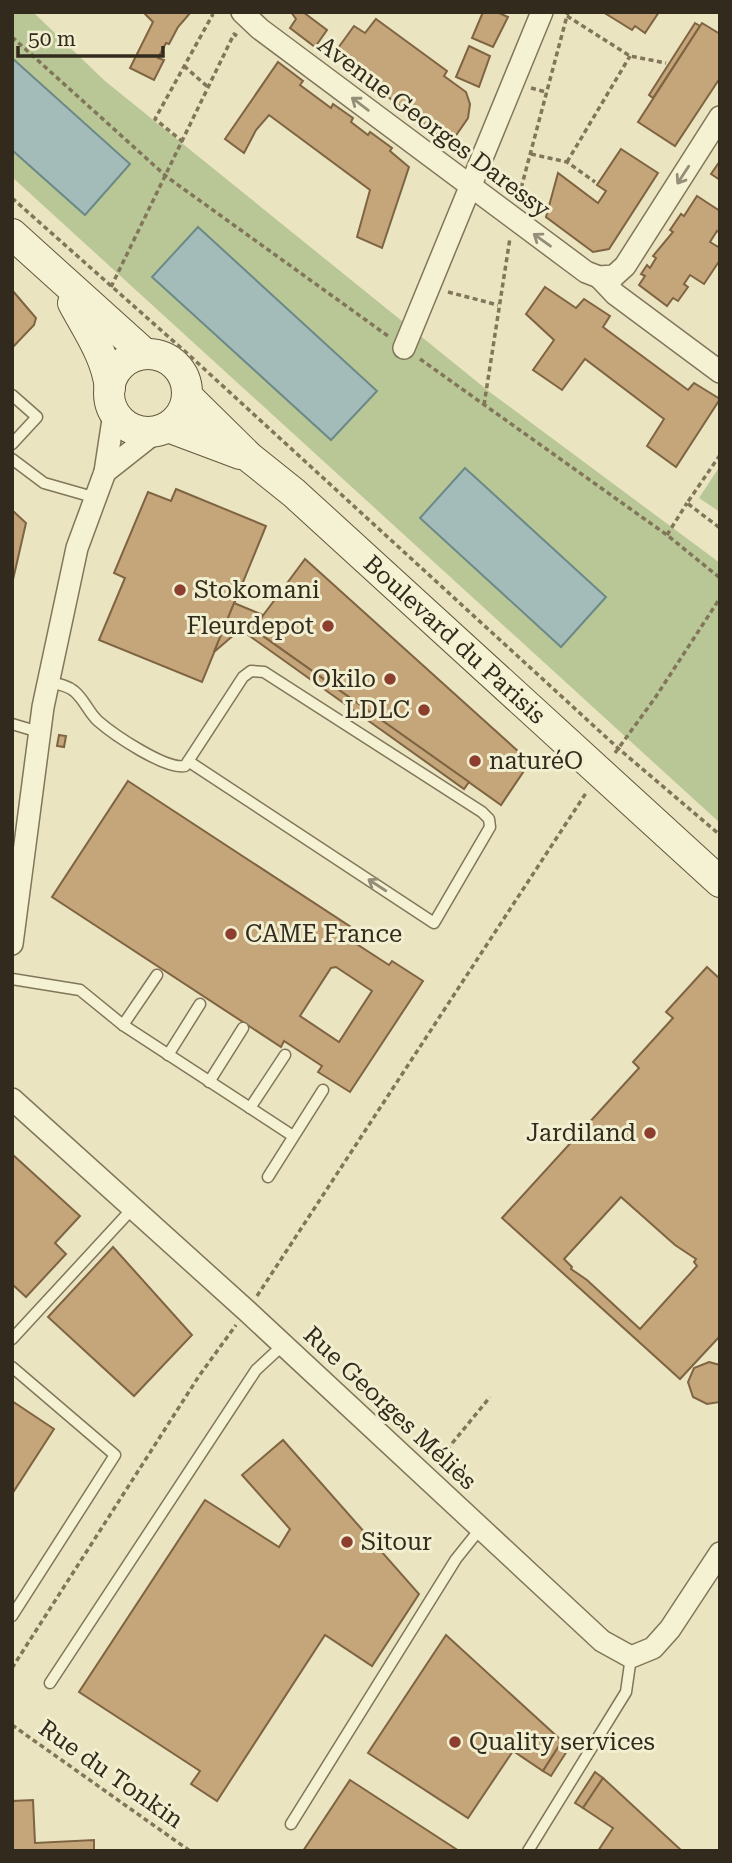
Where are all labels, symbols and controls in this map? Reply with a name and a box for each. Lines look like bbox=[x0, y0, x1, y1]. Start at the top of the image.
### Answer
scale bar bbox=[18, 14, 163, 58]
text: 50 m bbox=[28, 27, 76, 51]
street label: Avenue Georges Daressy bbox=[312, 31, 556, 224]
one-way arrow bbox=[351, 97, 370, 112]
one-way arrow bbox=[675, 164, 689, 184]
one-way arrow bbox=[533, 233, 552, 248]
street label: Boulevard du Parisis bbox=[358, 550, 551, 730]
place label: Stokomani bbox=[194, 576, 320, 604]
marker: Stokomani bbox=[172, 582, 188, 598]
place label: Fleurdepot bbox=[186, 612, 314, 640]
marker: Fleurdepot bbox=[320, 618, 336, 634]
place label: Okilo bbox=[312, 665, 376, 693]
marker: Okilo bbox=[382, 671, 398, 687]
place label: LDLC bbox=[345, 696, 410, 724]
marker: LDLC bbox=[416, 702, 432, 718]
place label: naturéO bbox=[489, 747, 583, 775]
marker: naturéO bbox=[467, 753, 483, 769]
one-way arrow bbox=[367, 878, 387, 892]
place label: CAME France bbox=[245, 920, 402, 948]
marker: CAME France bbox=[223, 926, 239, 942]
place label: Jardiland bbox=[526, 1119, 636, 1147]
marker: Jardiland bbox=[642, 1125, 658, 1141]
street label: Rue Georges Méliès bbox=[298, 1321, 482, 1495]
place label: Sitour bbox=[361, 1528, 432, 1556]
marker: Sitour bbox=[339, 1534, 355, 1550]
street label: Rue du Tonkin bbox=[34, 1714, 188, 1834]
place label: Quality services bbox=[469, 1728, 655, 1756]
marker: Quality services bbox=[447, 1734, 463, 1750]

